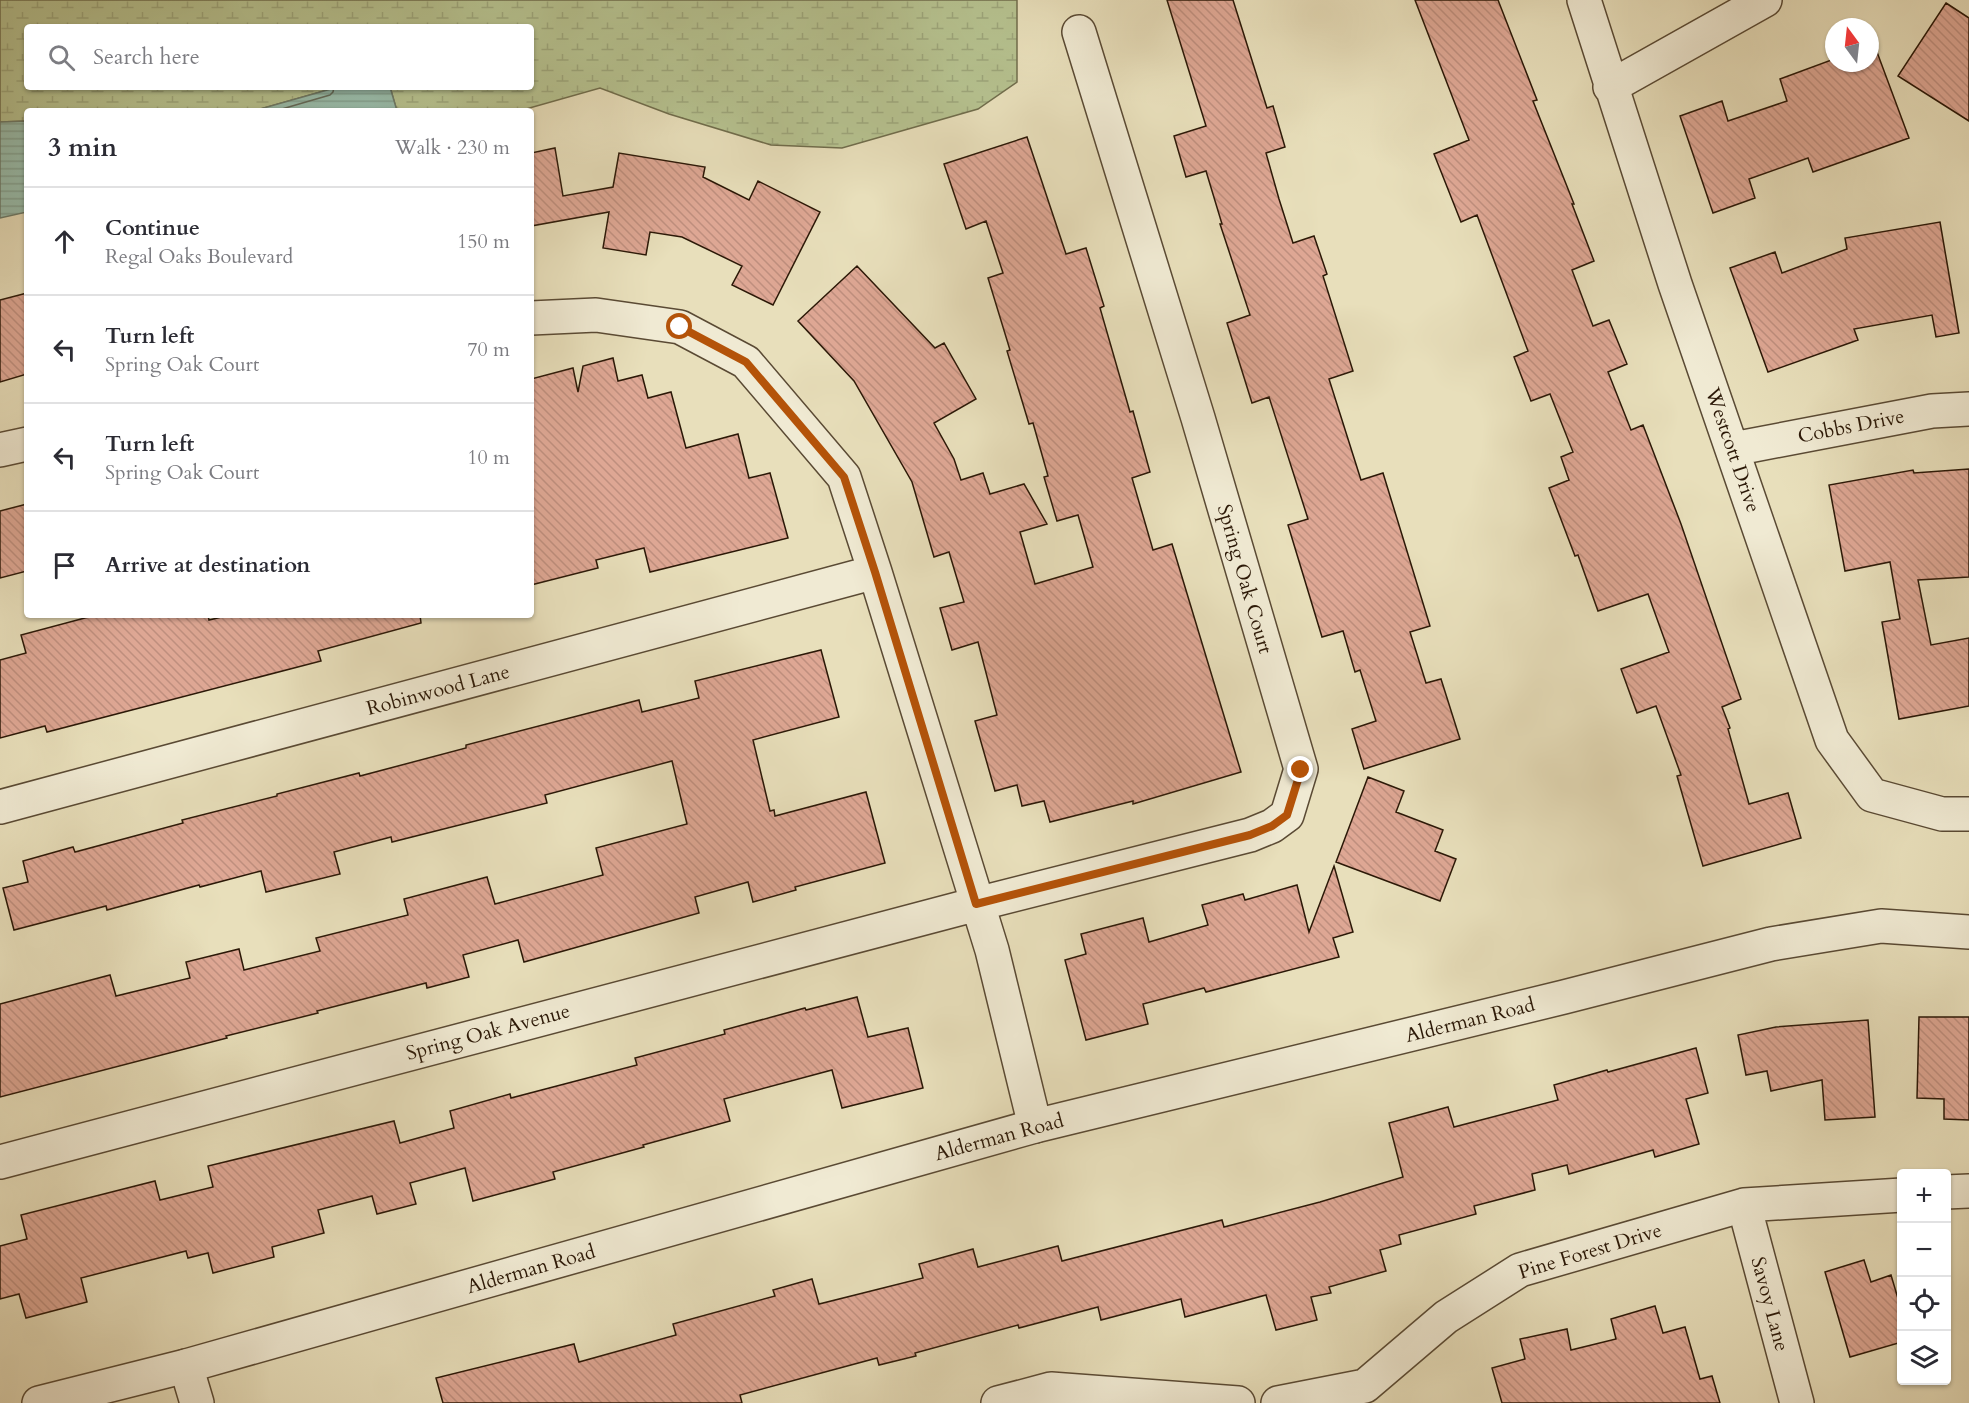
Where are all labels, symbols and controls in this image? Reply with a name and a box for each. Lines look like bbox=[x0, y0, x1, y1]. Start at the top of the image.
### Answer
north arrow bbox=[1825, 18, 1879, 72]
search box bbox=[24, 24, 534, 90]
icon: search bbox=[45, 41, 78, 74]
text: Search here bbox=[93, 42, 200, 72]
text: 3 min bbox=[48, 130, 117, 165]
text: Walk · 230 m bbox=[395, 134, 510, 161]
text: Continue bbox=[105, 213, 200, 243]
icon: ahead bbox=[48, 225, 81, 258]
text: 150 m bbox=[457, 228, 510, 255]
text: Regal Oaks Boulevard bbox=[105, 243, 293, 270]
route start bbox=[666, 313, 692, 339]
text: Turn left bbox=[105, 321, 194, 351]
icon: left bbox=[48, 333, 81, 366]
text: 70 m bbox=[467, 336, 510, 363]
text: Spring Oak Court bbox=[105, 351, 259, 378]
street label: Westcott Drive bbox=[1699, 383, 1767, 516]
street label: Cobbs Drive bbox=[1795, 402, 1907, 450]
text: Turn left bbox=[105, 429, 194, 459]
icon: left bbox=[48, 441, 81, 474]
text: 10 m bbox=[467, 444, 510, 471]
text: Spring Oak Court bbox=[105, 459, 259, 486]
street label: Spring Oak Court bbox=[1211, 501, 1279, 658]
icon: arrive bbox=[48, 549, 81, 582]
text: Arrive at destination bbox=[105, 550, 310, 580]
street label: Robinwood Lane bbox=[363, 658, 513, 722]
route end bbox=[1287, 756, 1313, 782]
street label: Alderman Road bbox=[1402, 991, 1538, 1049]
street label: Spring Oak Avenue bbox=[403, 997, 573, 1067]
street label: Alderman Road bbox=[931, 1107, 1067, 1167]
map controls bbox=[1897, 1169, 1951, 1385]
button: + bbox=[1897, 1169, 1951, 1223]
street label: Pine Forest Drive bbox=[1515, 1216, 1665, 1286]
button: − bbox=[1897, 1223, 1951, 1277]
street label: Alderman Road bbox=[464, 1238, 599, 1300]
street label: Savoy Lane bbox=[1744, 1254, 1796, 1354]
button: locate bbox=[1897, 1277, 1951, 1331]
button: layers bbox=[1897, 1331, 1951, 1385]

